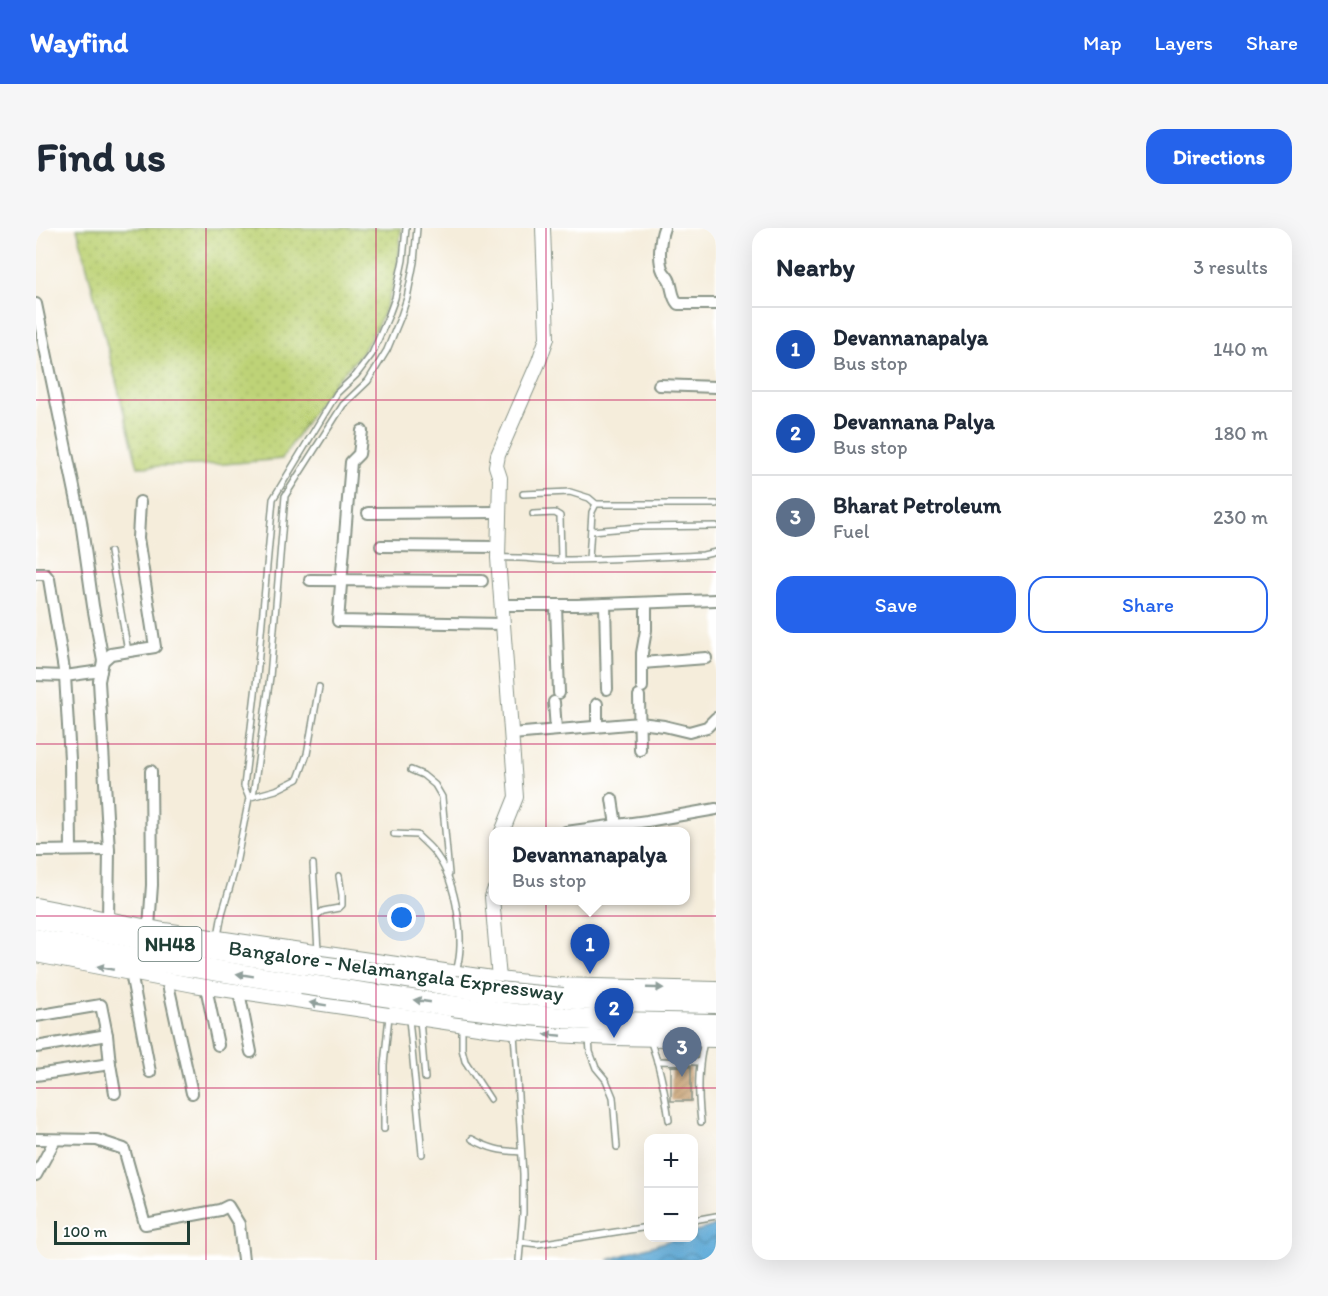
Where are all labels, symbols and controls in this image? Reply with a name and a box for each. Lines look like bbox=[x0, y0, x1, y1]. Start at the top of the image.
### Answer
text: Wayfind bbox=[30, 25, 128, 59]
text: Map bbox=[1083, 30, 1122, 55]
text: Layers bbox=[1155, 30, 1213, 55]
text: Share bbox=[1246, 30, 1298, 55]
button: Directions bbox=[1146, 129, 1292, 184]
text: Find us bbox=[36, 131, 166, 182]
text: Nearby bbox=[776, 251, 855, 283]
text: 3 results bbox=[1193, 255, 1268, 279]
text: Devannanapalya bbox=[833, 324, 988, 351]
text: 1 bbox=[791, 337, 800, 361]
text: 140 m bbox=[1213, 337, 1268, 361]
text: Bus stop bbox=[833, 351, 908, 375]
text: Devannana Palya bbox=[833, 408, 995, 435]
text: 2 bbox=[790, 421, 801, 445]
text: 180 m bbox=[1214, 421, 1268, 445]
text: Bus stop bbox=[833, 435, 908, 459]
text: Bharat Petroleum bbox=[833, 492, 1001, 519]
text: 3 bbox=[790, 505, 801, 529]
text: 230 m bbox=[1213, 505, 1268, 529]
text: Fuel bbox=[833, 519, 869, 543]
button: Save bbox=[776, 576, 1016, 633]
button: Share bbox=[1028, 576, 1268, 633]
popup bbox=[489, 827, 690, 905]
text: Devannanapalya bbox=[512, 841, 667, 868]
text: Bus stop bbox=[512, 868, 586, 892]
your location bbox=[387, 903, 416, 932]
pin: 1 bbox=[570, 924, 610, 974]
road number: NH48 bbox=[138, 927, 202, 961]
street label: Bangalore - Nelamangala Expressway bbox=[227, 935, 565, 1006]
one-way arrow bbox=[95, 963, 114, 972]
one-way arrow bbox=[235, 970, 254, 979]
one-way arrow bbox=[646, 983, 665, 993]
pin: 2 bbox=[594, 988, 634, 1038]
one-way arrow bbox=[412, 997, 431, 1006]
one-way arrow bbox=[308, 999, 327, 1008]
pin: 3 bbox=[662, 1028, 702, 1077]
one-way arrow bbox=[543, 1030, 562, 1040]
map controls bbox=[644, 1134, 698, 1242]
button: + bbox=[644, 1134, 698, 1188]
button: − bbox=[644, 1188, 698, 1242]
scale bar bbox=[54, 1218, 190, 1246]
text: 100 m bbox=[63, 1222, 107, 1241]

